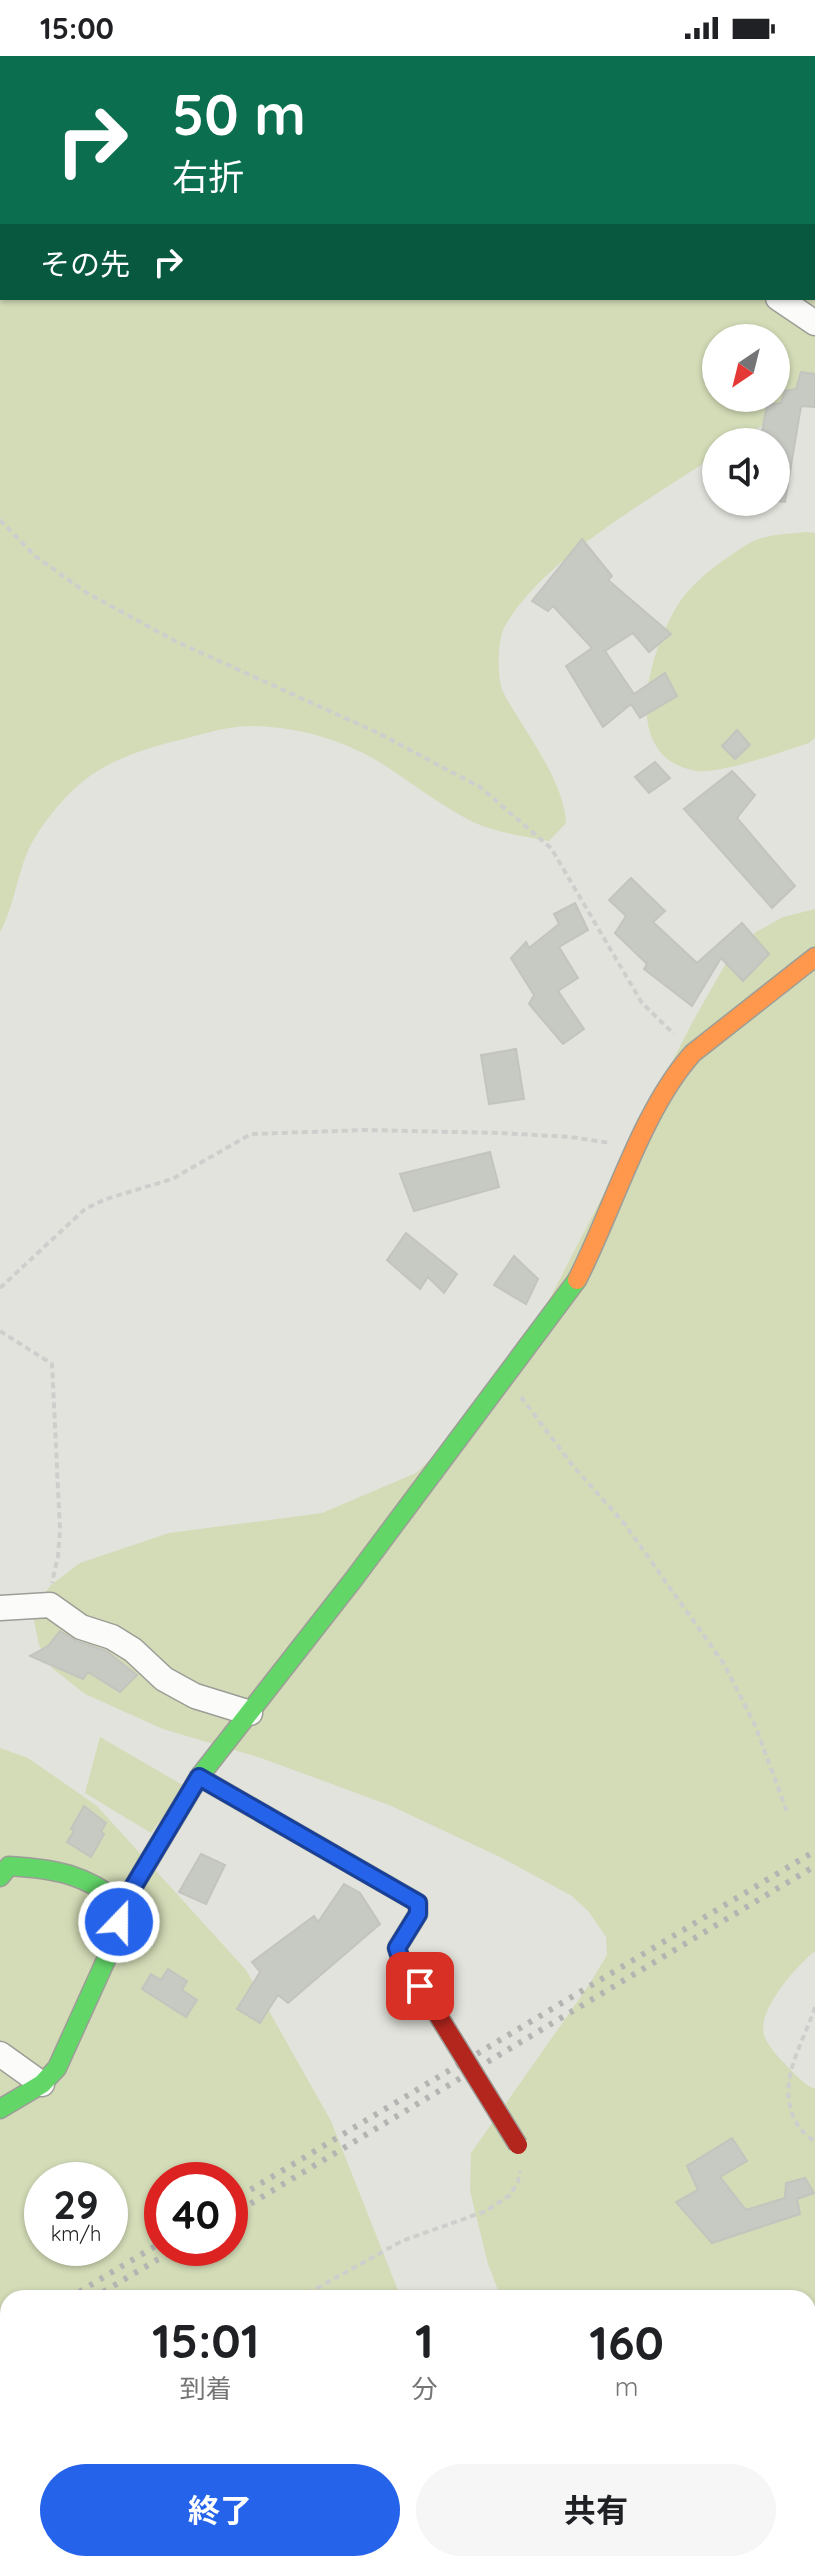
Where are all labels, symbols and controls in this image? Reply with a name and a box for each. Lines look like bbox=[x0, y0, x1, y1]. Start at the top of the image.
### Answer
text: 15:00 bbox=[40, 9, 114, 47]
text: 50 m bbox=[172, 79, 306, 149]
icon: right bbox=[40, 88, 144, 192]
text: 右折 bbox=[172, 154, 244, 199]
icon: right bbox=[146, 240, 190, 284]
text: その先 bbox=[40, 245, 130, 283]
north arrow bbox=[702, 324, 790, 412]
map controls bbox=[702, 324, 790, 516]
button: sound bbox=[702, 428, 790, 516]
position arrow bbox=[77, 1880, 161, 1964]
pin bbox=[386, 1952, 454, 2020]
icon: arrive bbox=[398, 1964, 442, 2008]
speed limit sign: 40 bbox=[144, 2162, 248, 2266]
text: 29 bbox=[53, 2179, 99, 2229]
text: km/h bbox=[51, 2221, 101, 2246]
text: 15:01 bbox=[152, 2310, 260, 2370]
text: 1 bbox=[415, 2310, 434, 2370]
text: 160 bbox=[589, 2312, 664, 2372]
text: m bbox=[615, 2370, 639, 2403]
text: 到着 bbox=[180, 2372, 232, 2405]
text: 分 bbox=[411, 2372, 437, 2405]
button: 終了 bbox=[40, 2464, 400, 2556]
button: 共有 bbox=[416, 2464, 776, 2556]

